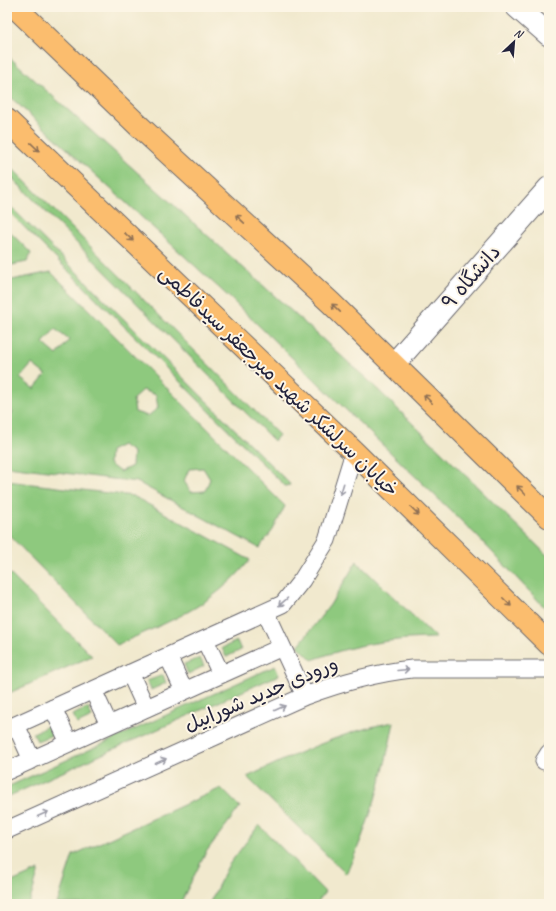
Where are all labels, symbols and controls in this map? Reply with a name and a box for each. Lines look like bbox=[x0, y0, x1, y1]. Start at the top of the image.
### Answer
north arrow bbox=[494, 22, 534, 62]
text: N bbox=[512, 25, 526, 42]
one-way arrow bbox=[30, 142, 40, 152]
one-way arrow bbox=[235, 215, 245, 224]
one-way arrow bbox=[124, 232, 134, 242]
street label: دانشگاه ۹ bbox=[436, 240, 506, 314]
street label: خیابان سرلشکر شهید میرجعفر سیدفاطمی bbox=[154, 260, 404, 502]
one-way arrow bbox=[331, 303, 341, 313]
one-way arrow bbox=[424, 394, 433, 404]
one-way arrow bbox=[338, 483, 346, 495]
one-way arrow bbox=[516, 485, 526, 495]
one-way arrow bbox=[410, 506, 420, 516]
one-way arrow bbox=[278, 598, 288, 607]
one-way arrow bbox=[502, 598, 512, 607]
street label: ورودی جدید شورابیل bbox=[180, 650, 342, 738]
one-way arrow bbox=[396, 666, 409, 674]
one-way arrow bbox=[273, 703, 285, 711]
one-way arrow bbox=[155, 757, 167, 764]
one-way arrow bbox=[36, 810, 48, 817]

